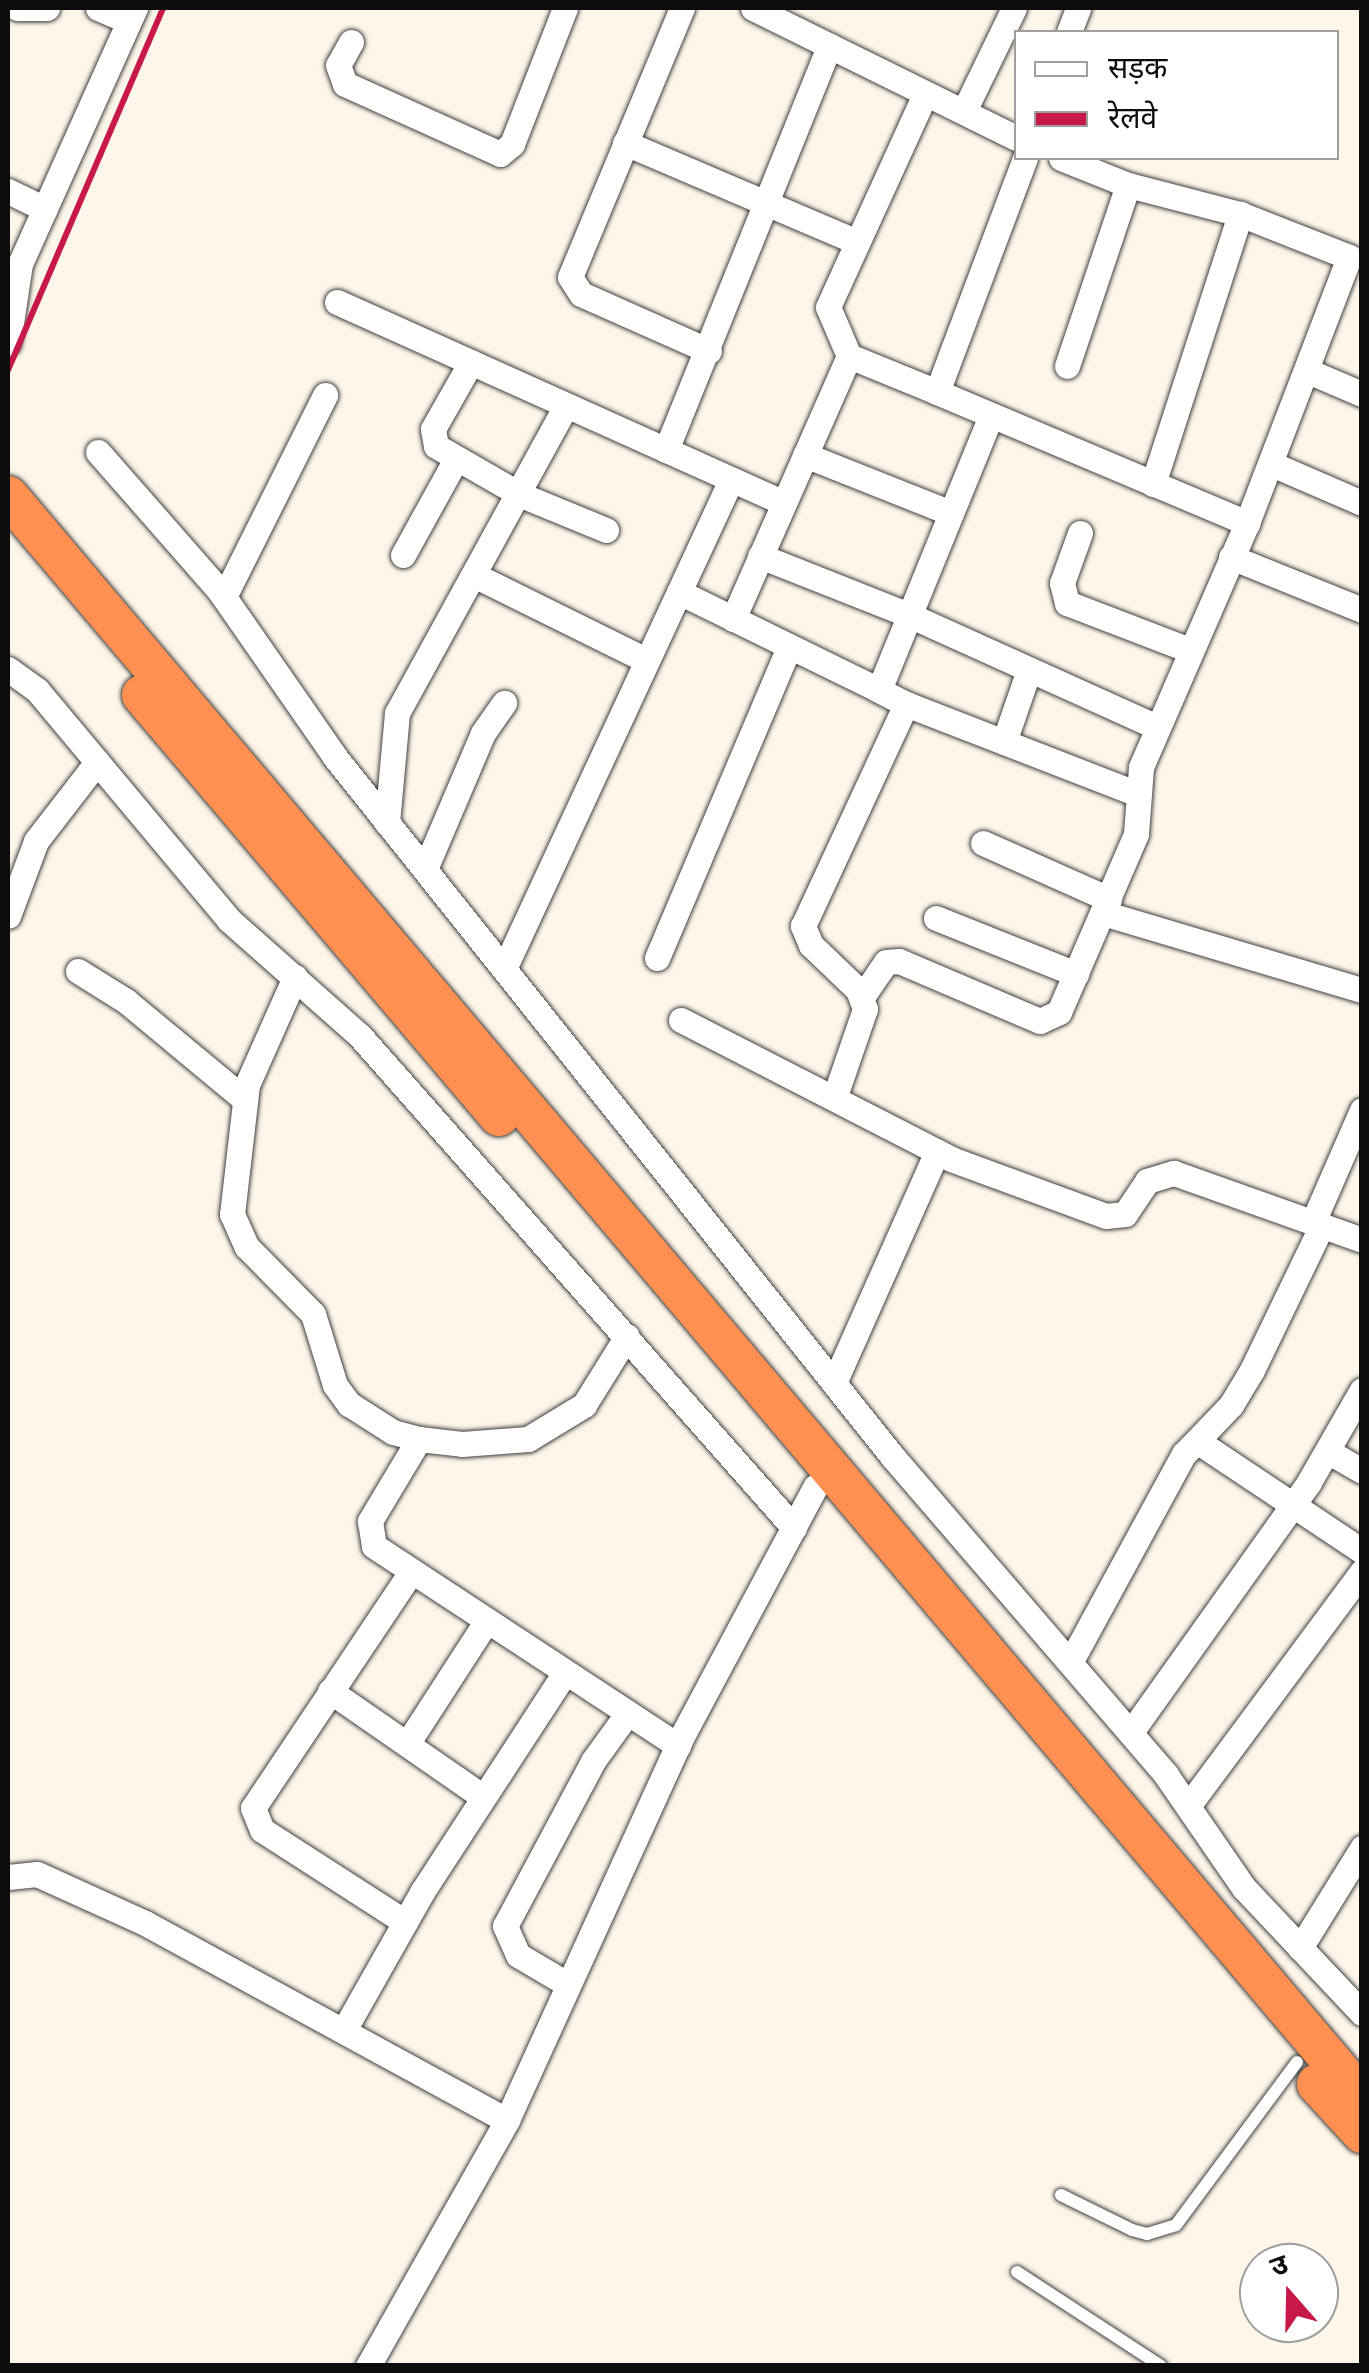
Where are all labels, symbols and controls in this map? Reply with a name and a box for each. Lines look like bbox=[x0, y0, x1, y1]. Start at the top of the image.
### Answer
legend bbox=[1014, 30, 1339, 160]
text: सड़क bbox=[1108, 46, 1167, 92]
text: रेलवे bbox=[1108, 96, 1157, 142]
north arrow bbox=[1239, 2243, 1339, 2343]
text: उ bbox=[1264, 2243, 1294, 2289]

